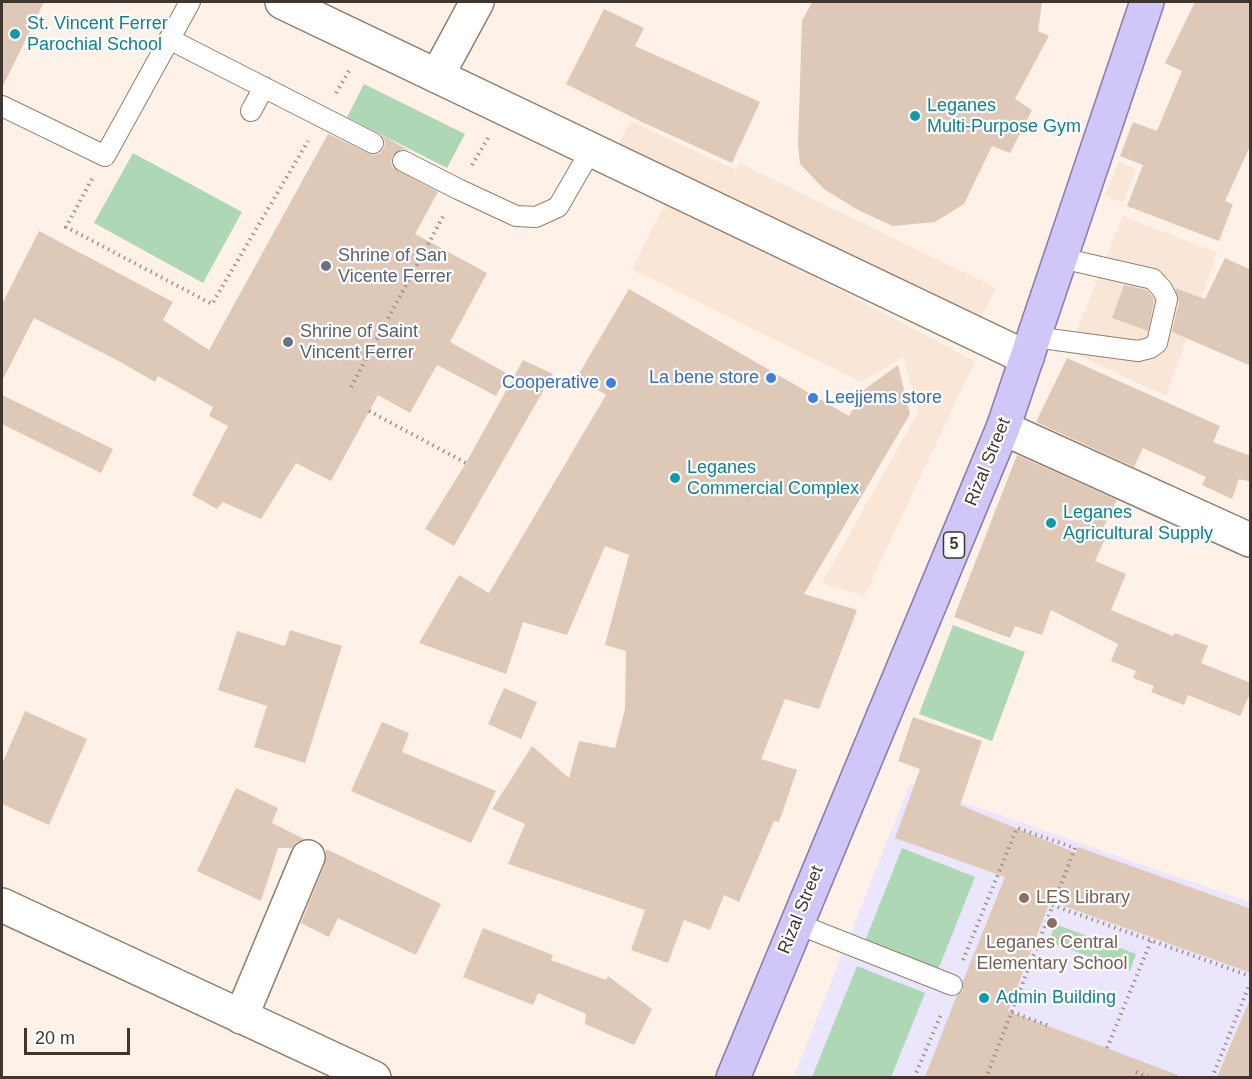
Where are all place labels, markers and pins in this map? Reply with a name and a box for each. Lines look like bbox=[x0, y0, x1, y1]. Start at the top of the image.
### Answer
place label: St. Vincent Ferrer Parochial School bbox=[27, 13, 168, 56]
marker: St. Vincent Ferrer Parochial School bbox=[8, 27, 22, 41]
place label: Leganes Multi-Purpose Gym bbox=[927, 95, 1081, 138]
marker: Leganes Multi-Purpose Gym bbox=[908, 109, 922, 123]
place label: Shrine of San Vicente Ferrer bbox=[338, 245, 452, 288]
marker: Shrine of San Vicente Ferrer bbox=[319, 259, 333, 273]
place label: Shrine of Saint Vincent Ferrer bbox=[300, 321, 418, 364]
marker: Shrine of Saint Vincent Ferrer bbox=[281, 335, 295, 349]
place label: La bene store bbox=[649, 367, 759, 389]
marker: La bene store bbox=[764, 371, 778, 385]
place label: Cooperative bbox=[502, 372, 599, 394]
marker: Cooperative bbox=[604, 376, 618, 390]
place label: Leejjems store bbox=[825, 387, 942, 409]
marker: Leejjems store bbox=[806, 391, 820, 405]
place label: Leganes Commercial Complex bbox=[687, 457, 859, 500]
marker: Leganes Commercial Complex bbox=[668, 471, 682, 485]
place label: Leganes Agricultural Supply bbox=[1063, 502, 1213, 544]
marker: Leganes Agricultural Supply bbox=[1044, 516, 1058, 530]
place label: LES Library bbox=[1036, 887, 1130, 909]
marker: LES Library bbox=[1017, 891, 1031, 905]
marker: Leganes Central Elementary School bbox=[1045, 916, 1059, 930]
place label: Leganes Central Elementary School bbox=[976, 932, 1128, 974]
place label: Admin Building bbox=[996, 987, 1116, 1009]
marker: Admin Building bbox=[977, 991, 991, 1005]

